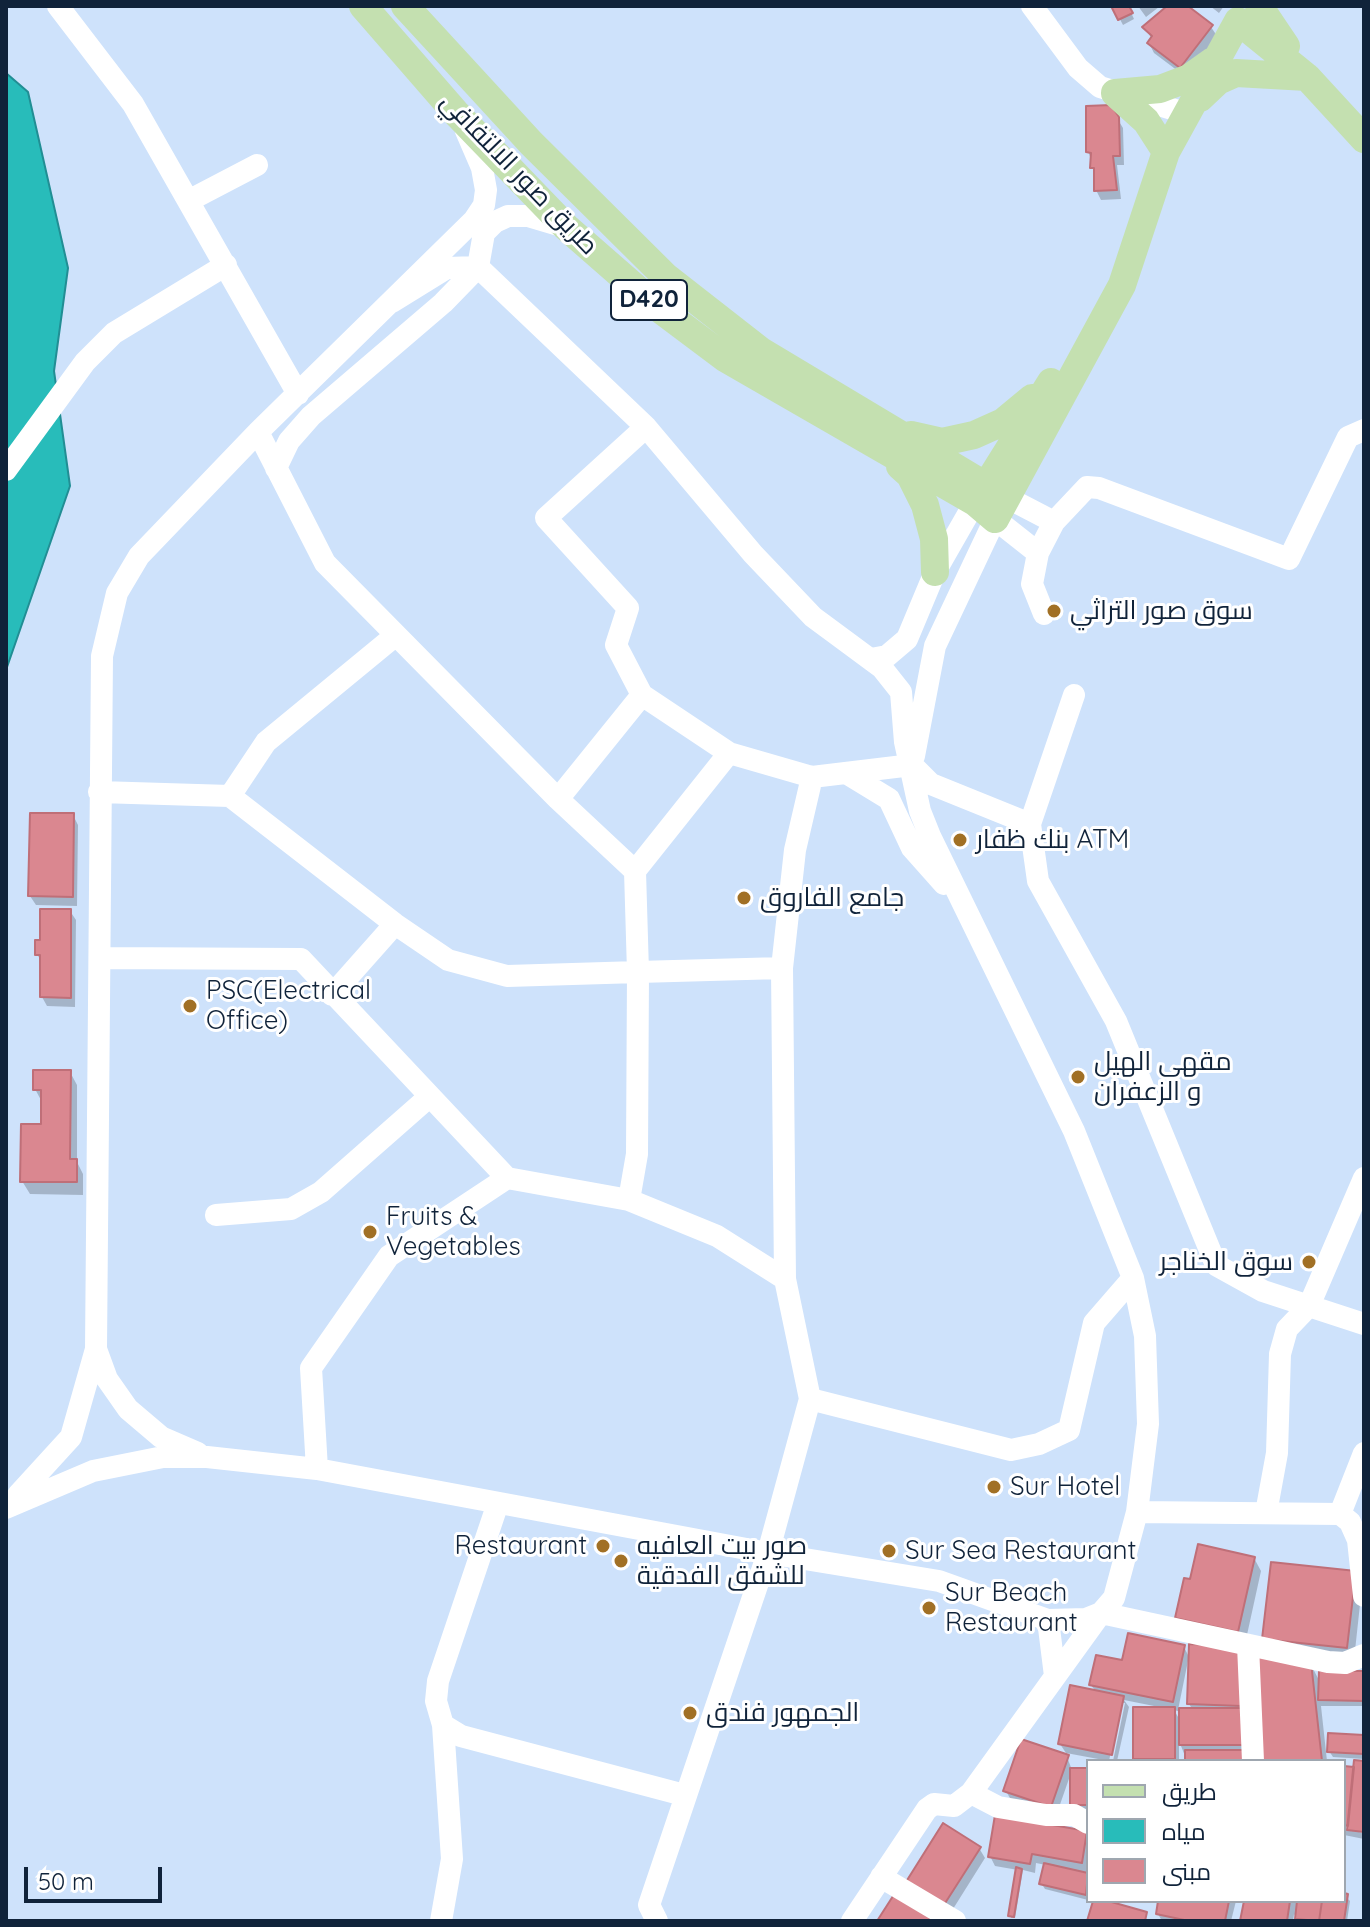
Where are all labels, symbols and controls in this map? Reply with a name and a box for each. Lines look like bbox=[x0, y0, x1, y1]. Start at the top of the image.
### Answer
street label: طريق صور الالتفافي bbox=[434, 86, 604, 262]
road number: D420 bbox=[611, 280, 687, 320]
place label: سوق صور التراثي bbox=[1070, 595, 1253, 627]
marker: سوق صور التراثي bbox=[1045, 602, 1063, 620]
place label: بنك ظفار ATM bbox=[976, 824, 1129, 856]
marker: بنك ظفار ATM bbox=[951, 831, 969, 849]
place label: جامع الفاروق bbox=[760, 882, 904, 914]
marker: جامع الفاروق bbox=[735, 889, 753, 907]
place label: PSC(Electrical Office) bbox=[206, 975, 371, 1036]
marker: PSC(Electrical Office) bbox=[181, 997, 199, 1015]
place label: مقهى الهيل و الزعفران bbox=[1094, 1046, 1232, 1108]
marker: مقهى الهيل و الزعفران bbox=[1069, 1068, 1087, 1086]
place label: Fruits & Vegetables bbox=[386, 1201, 521, 1262]
marker: Fruits & Vegetables bbox=[361, 1223, 379, 1241]
place label: سوق الخناجر bbox=[1160, 1246, 1293, 1278]
marker: سوق الخناجر bbox=[1300, 1253, 1318, 1271]
place label: Sur Hotel bbox=[1010, 1471, 1120, 1503]
marker: Sur Hotel bbox=[985, 1478, 1003, 1496]
place label: Restaurant bbox=[454, 1530, 587, 1562]
place label: صور بيت العافيه للشقق الفدقية bbox=[637, 1530, 807, 1592]
place label: Sur Sea Restaurant bbox=[905, 1535, 1136, 1567]
marker: Restaurant bbox=[594, 1537, 612, 1555]
marker: Sur Sea Restaurant bbox=[880, 1542, 898, 1560]
marker: صور بيت العافيه للشقق الفدقية bbox=[612, 1552, 630, 1570]
place label: Sur Beach Restaurant bbox=[945, 1577, 1078, 1638]
marker: Sur Beach Restaurant bbox=[920, 1599, 938, 1617]
place label: الجمهور فندق bbox=[706, 1697, 859, 1729]
marker: الجمهور فندق bbox=[681, 1704, 699, 1722]
legend bbox=[1086, 1759, 1346, 1903]
text: طريق bbox=[1162, 1776, 1217, 1806]
text: مياه bbox=[1162, 1816, 1206, 1846]
scale bar bbox=[28, 1851, 166, 1901]
text: مبنى bbox=[1162, 1856, 1211, 1886]
text: 50 m bbox=[38, 1866, 94, 1896]

